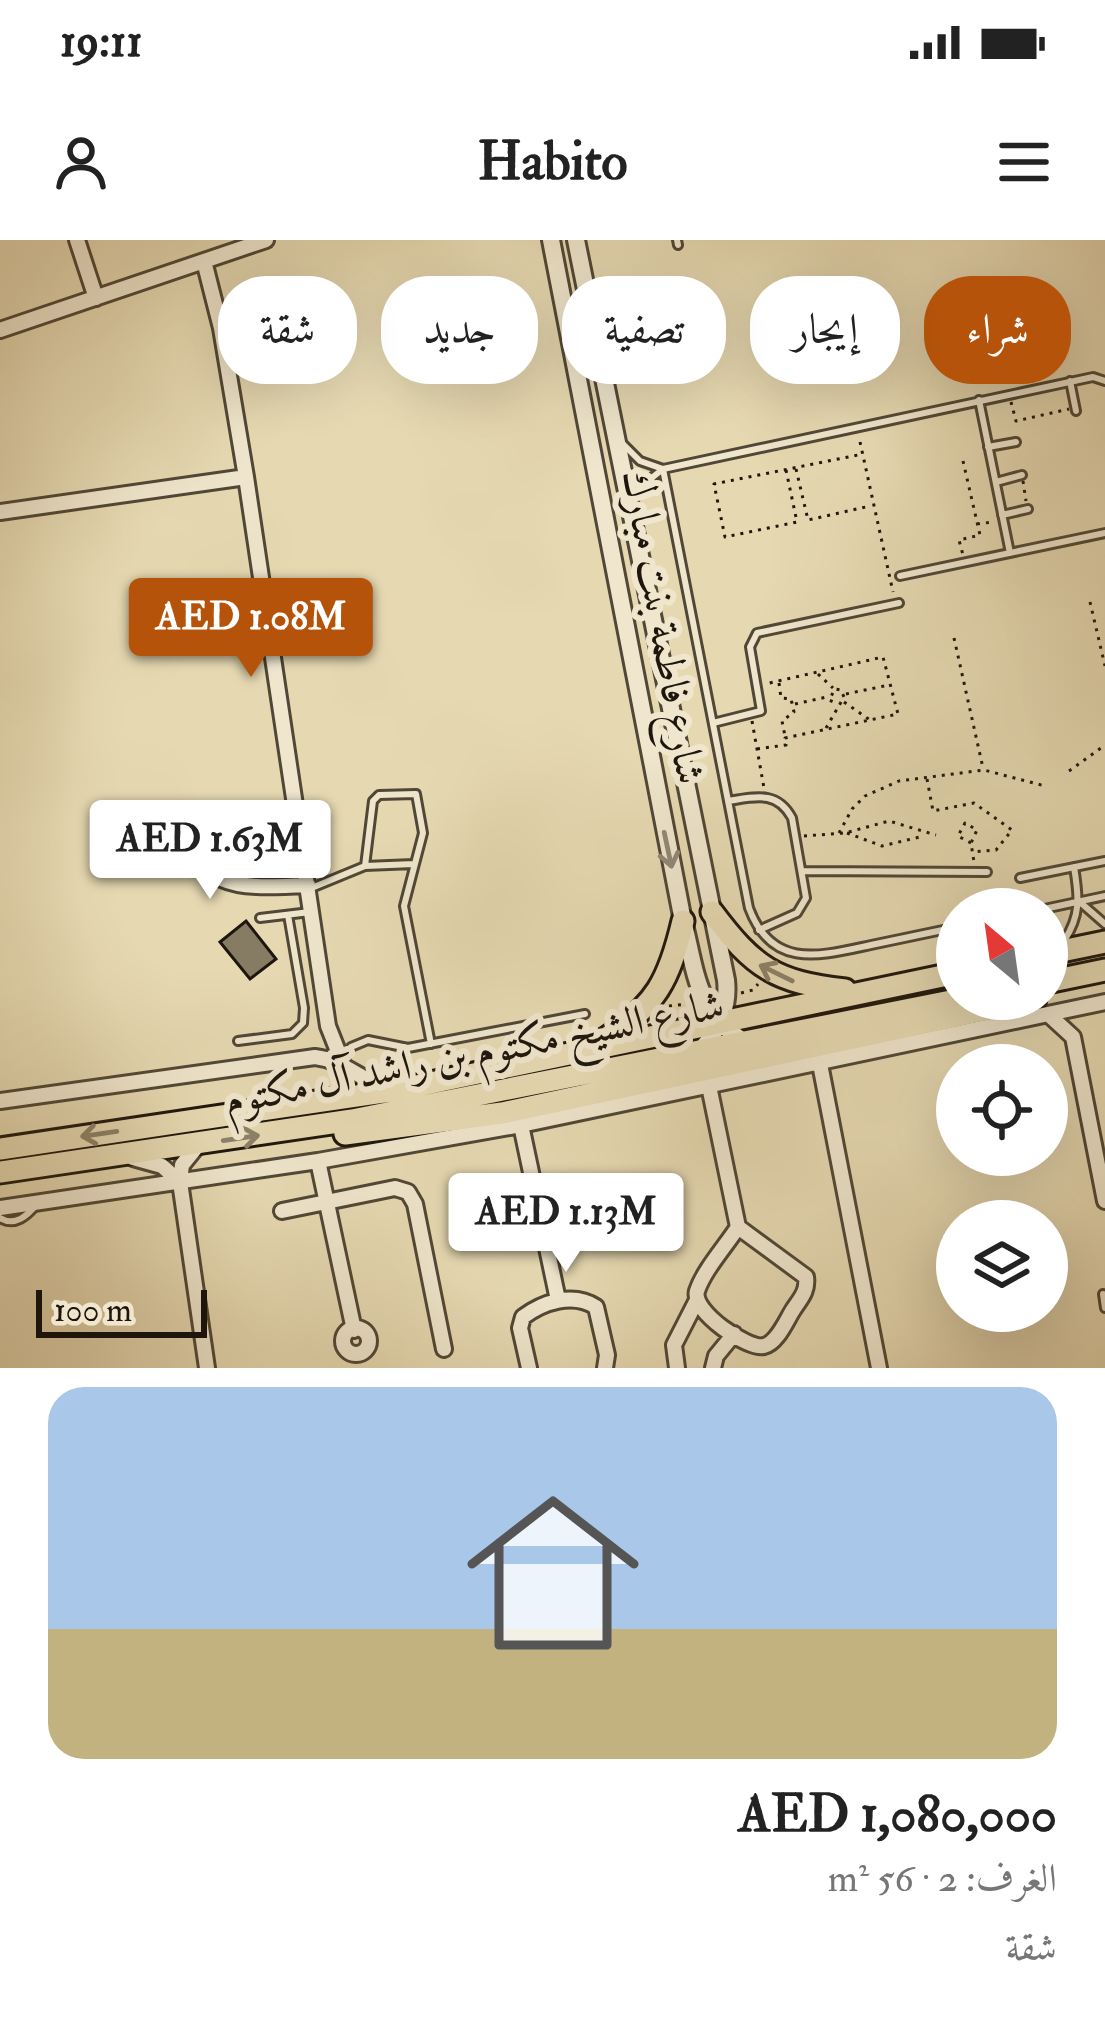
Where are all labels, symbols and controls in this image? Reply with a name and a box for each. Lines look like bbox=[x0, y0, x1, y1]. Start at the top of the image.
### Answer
text: 19:11 bbox=[60, 14, 142, 70]
text: Habito bbox=[477, 128, 628, 196]
icon: person bbox=[48, 129, 114, 195]
icon: menu bbox=[991, 129, 1057, 195]
chip: شقة bbox=[218, 276, 357, 384]
chip: جديد bbox=[381, 276, 538, 384]
chip: تصفية bbox=[562, 276, 726, 384]
chip: إيجار bbox=[750, 276, 900, 384]
chip: شراء bbox=[924, 276, 1071, 384]
street label: شارع فاطمة بنت مبارك bbox=[602, 466, 716, 790]
pin: AED 1.08M bbox=[114, 578, 388, 680]
text: AED 1.08M bbox=[156, 592, 346, 641]
pin: AED 1.63M bbox=[73, 800, 347, 902]
text: AED 1.63M bbox=[117, 814, 303, 863]
one-way arrow bbox=[658, 830, 681, 868]
north arrow bbox=[936, 888, 1068, 1020]
map controls bbox=[936, 888, 1068, 1332]
one-way arrow bbox=[759, 961, 794, 984]
street label: شارع الشيخ مكتوم بن راشد آل مكتوم bbox=[220, 979, 730, 1137]
button: locate bbox=[936, 1044, 1068, 1176]
one-way arrow bbox=[81, 1123, 120, 1146]
one-way arrow bbox=[220, 1126, 259, 1149]
pin: AED 1.13M bbox=[429, 1173, 703, 1275]
text: AED 1.13M bbox=[476, 1187, 656, 1236]
button: layers bbox=[936, 1200, 1068, 1332]
scale bar bbox=[36, 1284, 207, 1337]
text: 100 m bbox=[54, 1290, 132, 1331]
icon: home bbox=[445, 1465, 661, 1681]
text: AED 1,080,000 bbox=[739, 1783, 1057, 1847]
text: الغرف: 2 · 56 m² bbox=[828, 1854, 1057, 1903]
text: شقة bbox=[1005, 1923, 1057, 1972]

